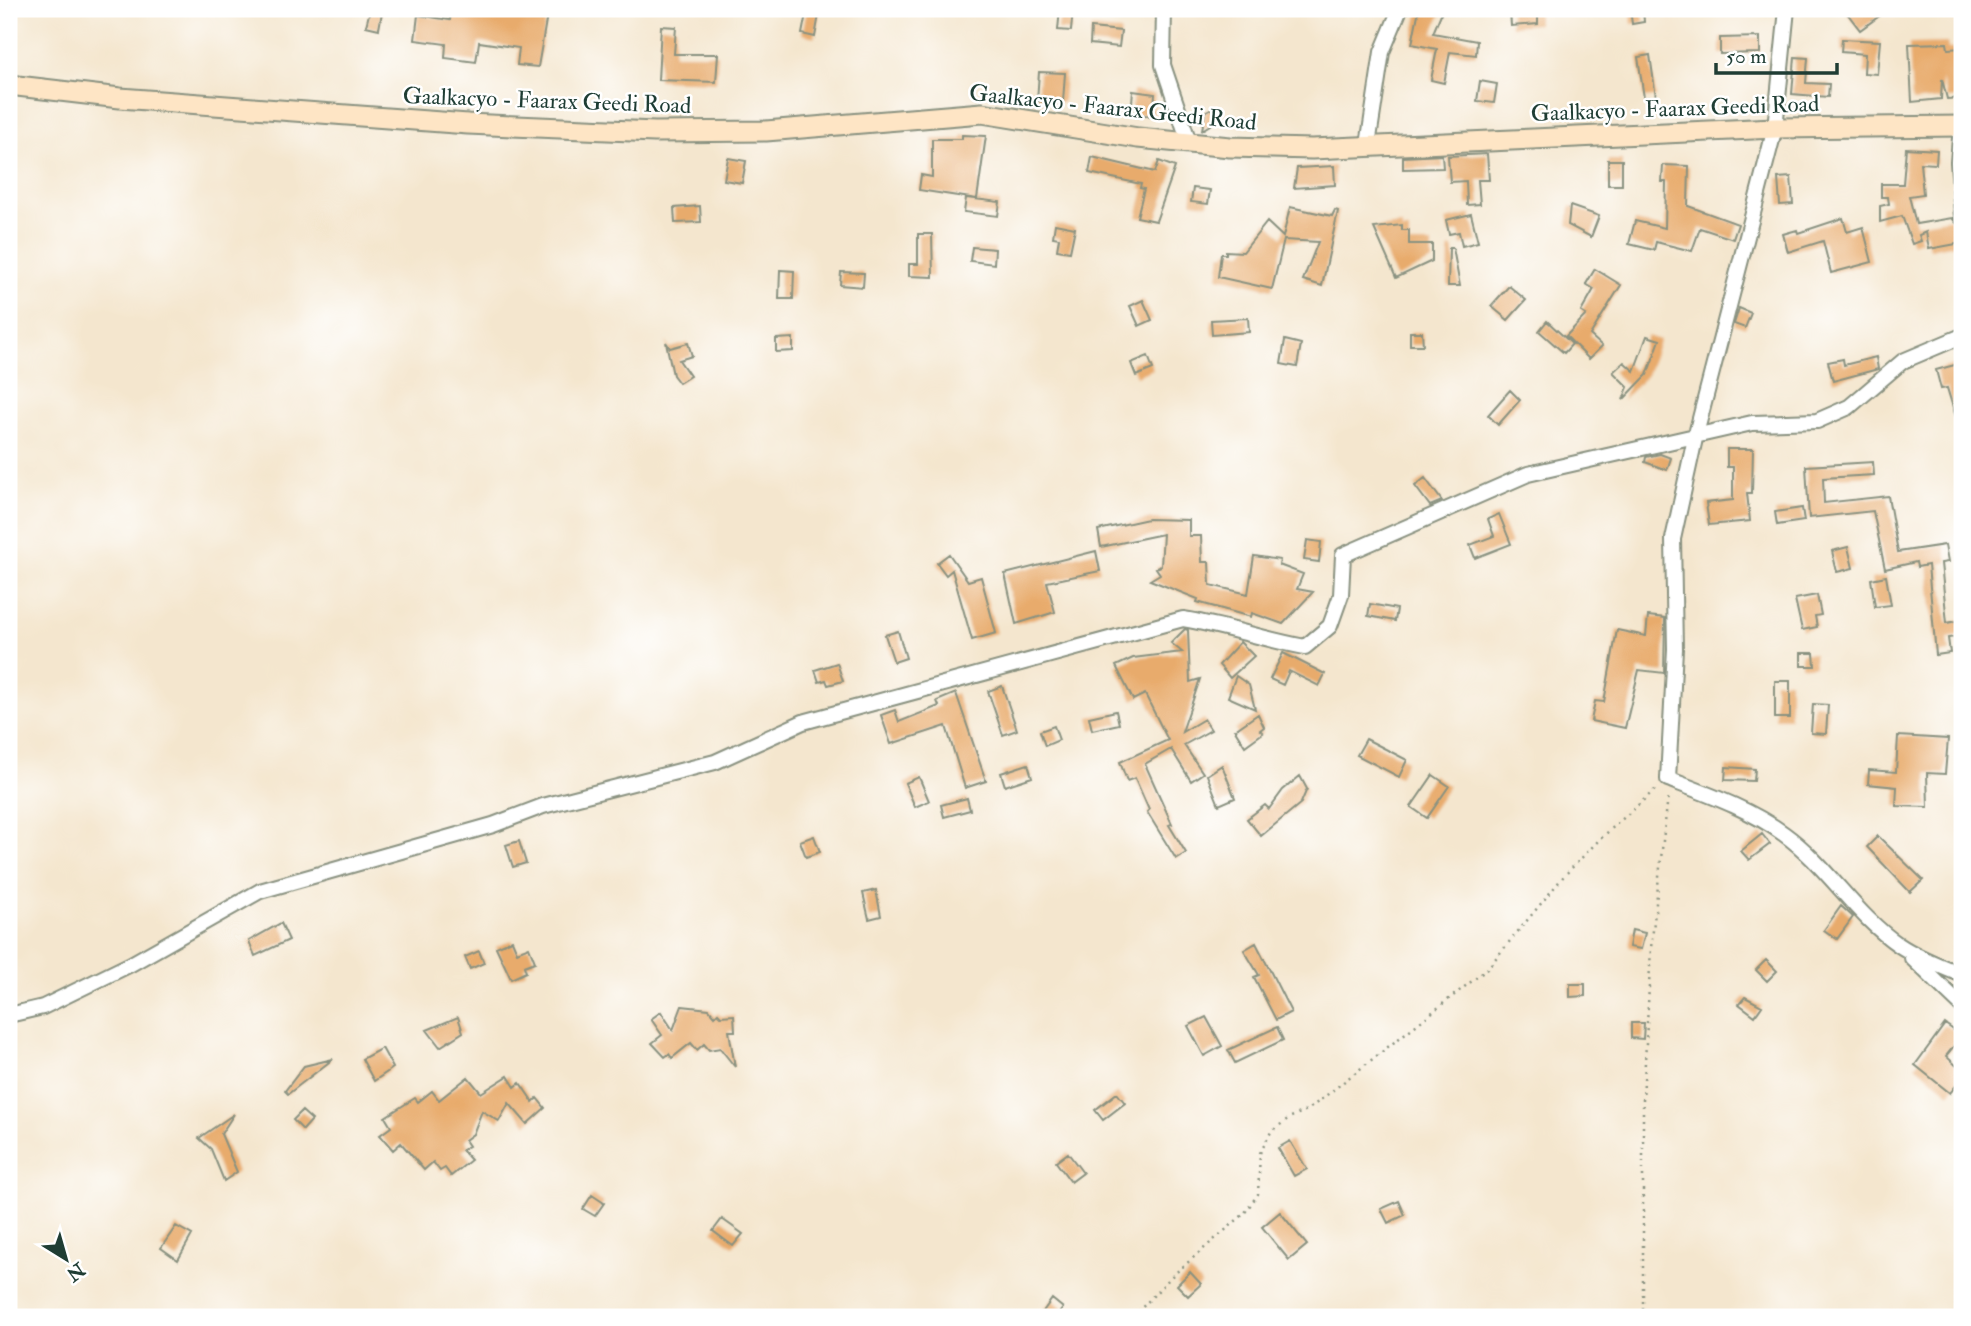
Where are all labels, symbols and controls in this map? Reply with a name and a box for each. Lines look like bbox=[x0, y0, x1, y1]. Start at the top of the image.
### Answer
scale bar bbox=[1716, 32, 1836, 76]
text: 50 m bbox=[1726, 43, 1767, 70]
street label: Gaalkacyo - Faarax Geedi Road bbox=[968, 78, 1258, 137]
street label: Gaalkacyo - Faarax Geedi Road bbox=[402, 81, 692, 120]
street label: Gaalkacyo - Faarax Geedi Road bbox=[1530, 89, 1820, 128]
north arrow bbox=[32, 1224, 102, 1294]
text: N bbox=[61, 1256, 90, 1287]

